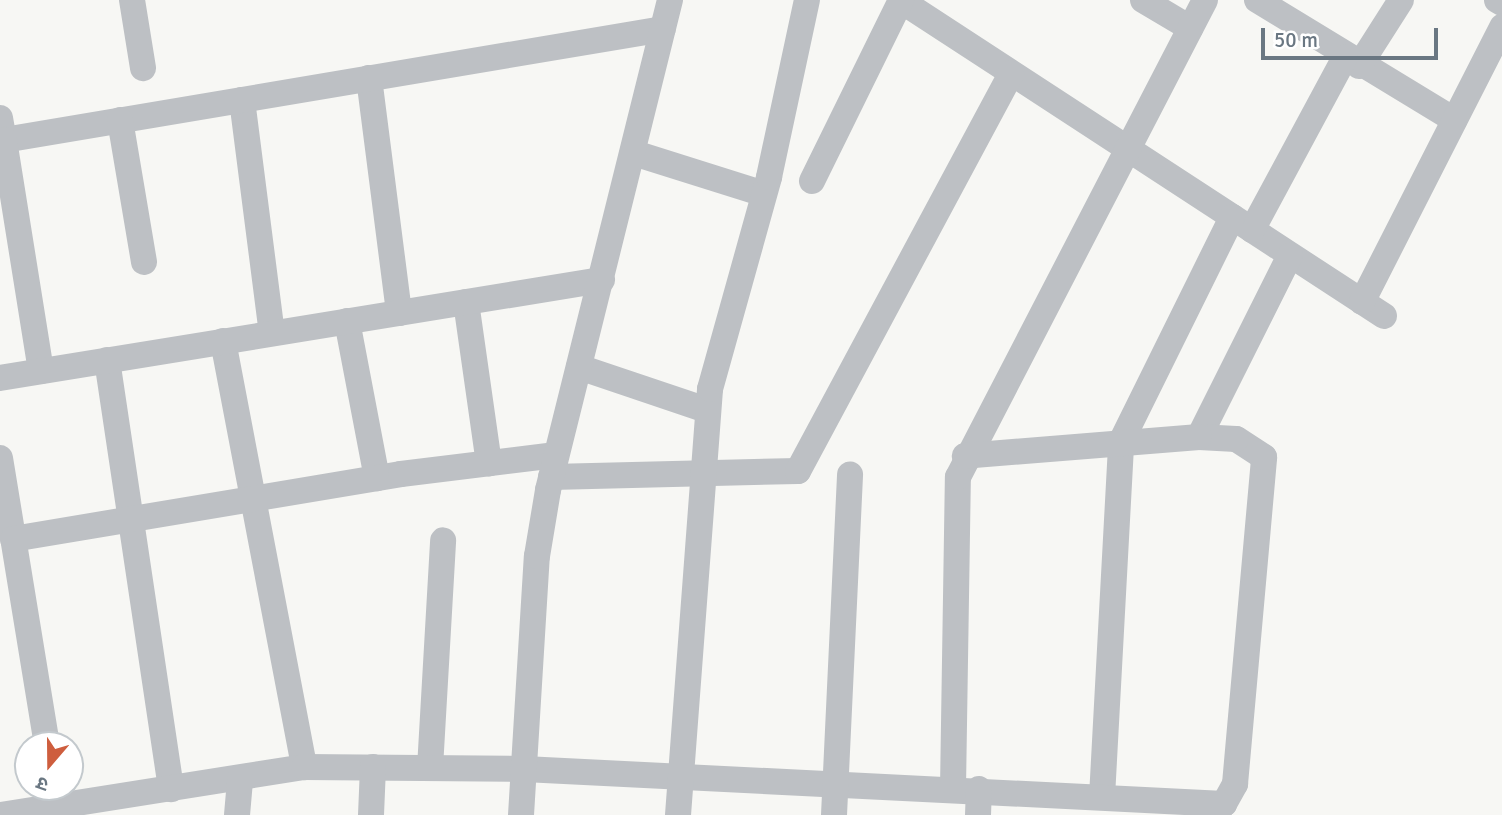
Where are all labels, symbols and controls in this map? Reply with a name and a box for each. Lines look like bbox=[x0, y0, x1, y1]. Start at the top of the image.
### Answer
scale bar bbox=[1264, 14, 1441, 58]
text: 50 m bbox=[1274, 27, 1318, 53]
north arrow bbox=[14, 731, 84, 801]
text: उ bbox=[33, 771, 52, 797]

